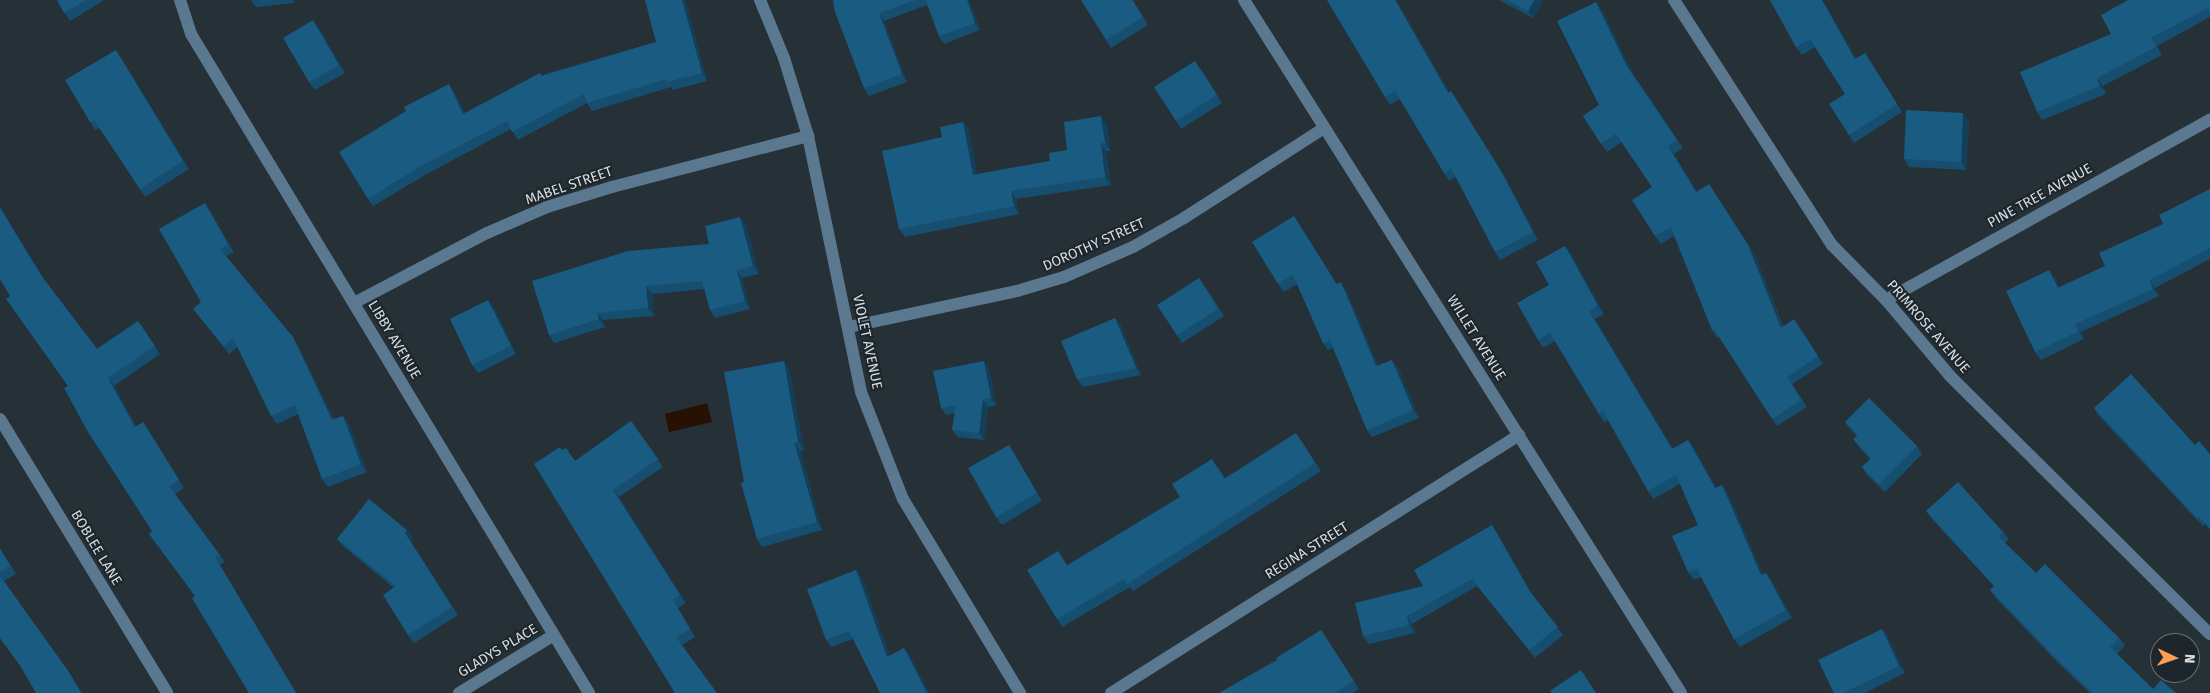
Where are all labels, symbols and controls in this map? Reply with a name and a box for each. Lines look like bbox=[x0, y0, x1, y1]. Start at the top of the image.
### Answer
street label: PINE TREE AVENUE bbox=[1985, 160, 2095, 232]
street label: MABEL STREET bbox=[523, 163, 615, 209]
street label: DOROTHY STREET bbox=[1040, 215, 1148, 275]
street label: PRIMROSE AVENUE bbox=[1883, 277, 1973, 377]
street label: WILLET AVENUE bbox=[1443, 292, 1509, 384]
street label: VIOLET AVENUE bbox=[849, 293, 885, 391]
street label: LIBBY AVENUE bbox=[364, 298, 424, 382]
street label: BOBLEE LANE bbox=[67, 507, 125, 589]
street label: REGINA STREET bbox=[1262, 519, 1352, 583]
street label: GLADYS PLACE bbox=[455, 621, 541, 681]
north arrow bbox=[2150, 633, 2200, 683]
text: N bbox=[2181, 654, 2198, 664]

